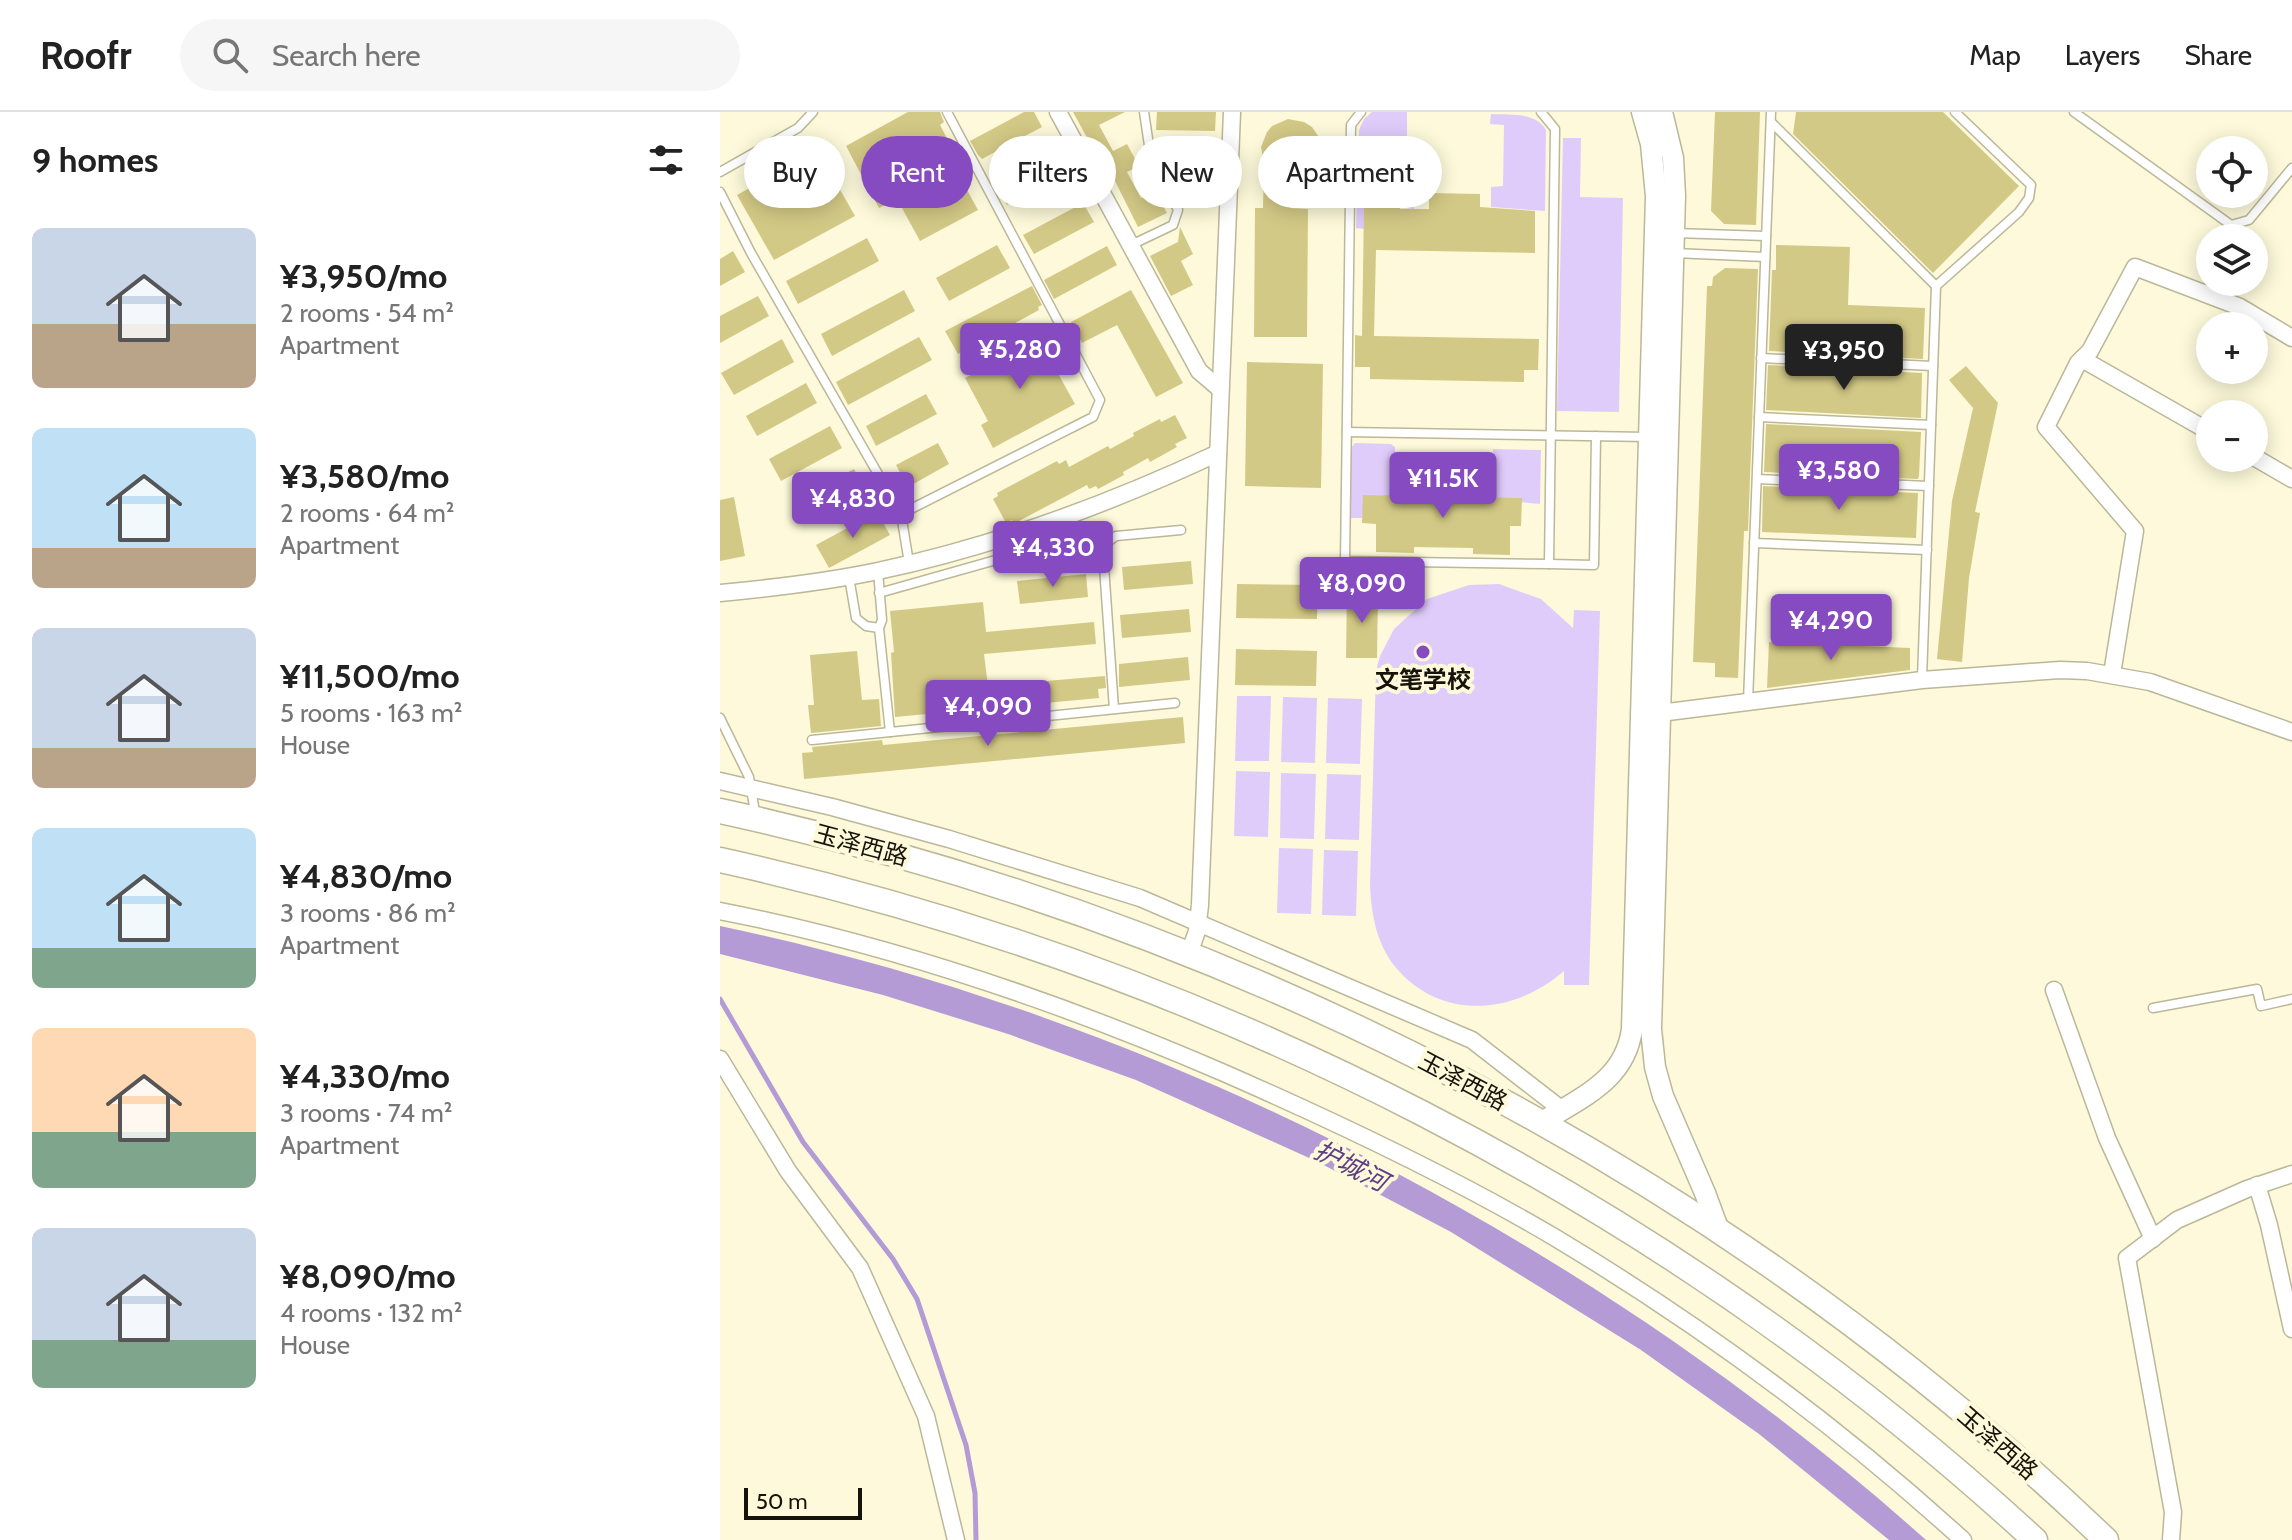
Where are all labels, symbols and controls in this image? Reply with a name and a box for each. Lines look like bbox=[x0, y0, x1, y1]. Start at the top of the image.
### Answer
search box bbox=[180, 19, 740, 91]
text: Roofr bbox=[40, 32, 132, 79]
icon: search bbox=[208, 33, 252, 77]
text: Search here bbox=[272, 37, 421, 74]
text: Map bbox=[1969, 38, 2021, 72]
text: Layers bbox=[2065, 38, 2140, 72]
text: Share bbox=[2184, 38, 2252, 72]
chip: Buy bbox=[744, 136, 845, 208]
chip: Rent bbox=[861, 136, 973, 208]
chip: Filters bbox=[989, 136, 1116, 208]
chip: New bbox=[1132, 136, 1242, 208]
chip: Apartment bbox=[1258, 136, 1442, 208]
map controls bbox=[2196, 136, 2268, 472]
button: locate bbox=[2196, 136, 2268, 208]
icon: filters bbox=[644, 138, 688, 182]
text: 9 homes bbox=[32, 139, 158, 181]
button: layers bbox=[2196, 224, 2268, 296]
text: ¥3,950/mo bbox=[280, 255, 447, 297]
icon: home bbox=[96, 260, 192, 356]
text: 2 rooms · 54 m² bbox=[280, 297, 454, 329]
button: + bbox=[2196, 312, 2268, 384]
pin: ¥5,280 bbox=[955, 323, 1085, 391]
pin: ¥3,950 bbox=[1779, 324, 1909, 392]
text: Apartment bbox=[280, 329, 399, 361]
text: ¥5,280 bbox=[978, 333, 1062, 365]
text: ¥3,950 bbox=[1803, 334, 1885, 366]
button: − bbox=[2196, 400, 2268, 472]
pin: ¥3,580 bbox=[1774, 444, 1904, 512]
pin: ¥11.5K bbox=[1378, 452, 1508, 520]
text: ¥3,580 bbox=[1797, 454, 1881, 486]
text: ¥3,580/mo bbox=[280, 455, 449, 497]
icon: home bbox=[96, 460, 192, 556]
text: ¥11.5K bbox=[1408, 462, 1478, 494]
pin: ¥4,830 bbox=[788, 472, 918, 540]
text: ¥4,830 bbox=[810, 482, 896, 514]
text: 2 rooms · 64 m² bbox=[280, 497, 455, 529]
pin: ¥4,330 bbox=[988, 521, 1118, 589]
text: Apartment bbox=[280, 529, 399, 561]
text: ¥4,330 bbox=[1011, 531, 1095, 563]
pin: ¥8,090 bbox=[1297, 557, 1427, 625]
text: ¥8,090 bbox=[1318, 567, 1406, 599]
pin: ¥4,290 bbox=[1766, 594, 1896, 662]
text: ¥4,290 bbox=[1789, 604, 1873, 636]
marker: 文笔学校 bbox=[1414, 643, 1432, 661]
text: ¥11,500/mo bbox=[280, 655, 460, 697]
icon: home bbox=[96, 660, 192, 756]
place label: 文笔学校 bbox=[1375, 665, 1471, 694]
pin: ¥4,090 bbox=[923, 680, 1053, 748]
text: ¥4,090 bbox=[944, 690, 1032, 722]
text: 5 rooms · 163 m² bbox=[280, 697, 462, 729]
text: House bbox=[280, 729, 350, 761]
street label: 玉泽西路 bbox=[811, 819, 911, 871]
text: ¥4,830/mo bbox=[280, 855, 452, 897]
icon: home bbox=[96, 860, 192, 956]
text: 3 rooms · 86 m² bbox=[280, 897, 456, 929]
text: Apartment bbox=[280, 929, 399, 961]
street label: 玉泽西路 bbox=[1414, 1046, 1512, 1116]
text: ¥4,330/mo bbox=[280, 1055, 450, 1097]
icon: home bbox=[96, 1060, 192, 1156]
text: 3 rooms · 74 m² bbox=[280, 1097, 452, 1129]
text: Apartment bbox=[280, 1129, 399, 1161]
water label: 护城河 bbox=[1309, 1134, 1397, 1200]
text: ¥8,090/mo bbox=[280, 1255, 456, 1297]
icon: home bbox=[96, 1260, 192, 1356]
text: 4 rooms · 132 m² bbox=[280, 1297, 462, 1329]
text: House bbox=[280, 1329, 350, 1361]
street label: 玉泽西路 bbox=[1952, 1401, 2044, 1485]
scale bar bbox=[744, 1484, 862, 1520]
text: 50 m bbox=[756, 1488, 808, 1515]

